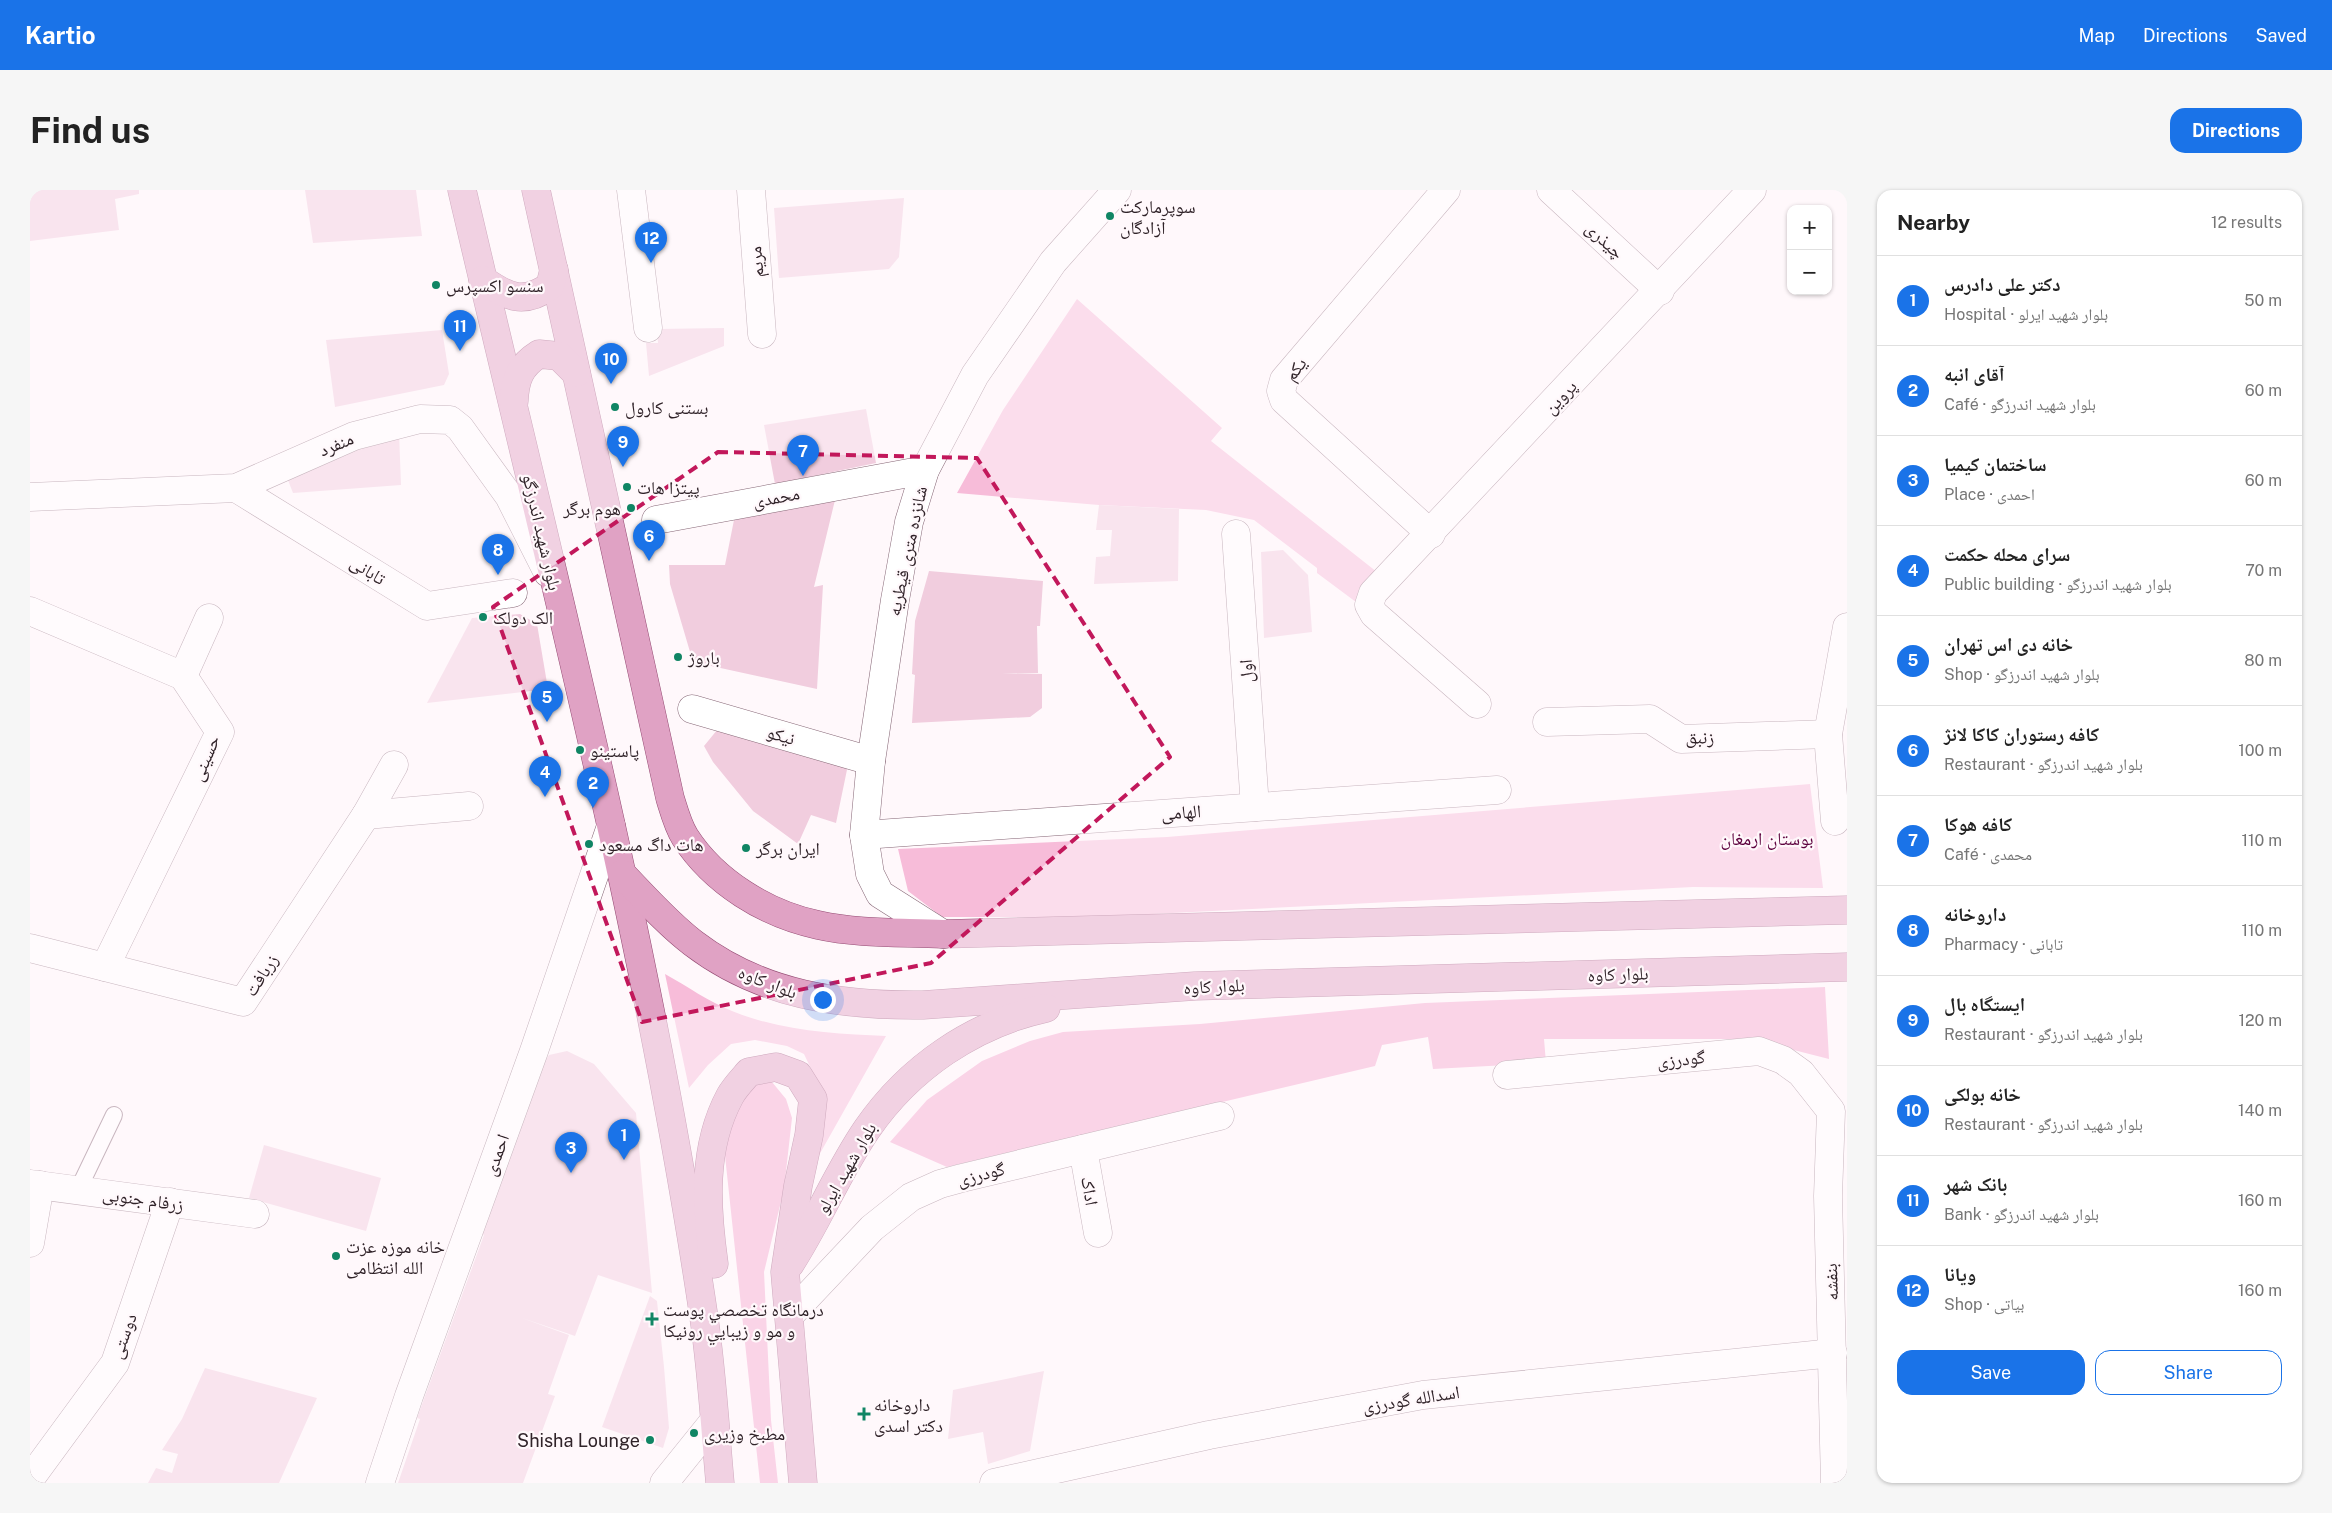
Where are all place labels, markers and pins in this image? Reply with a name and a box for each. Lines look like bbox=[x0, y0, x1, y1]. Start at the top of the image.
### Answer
place label: سوپرمارکت آزادگان bbox=[1120, 196, 1196, 239]
marker: سوپرمارکت آزادگان bbox=[1104, 210, 1116, 222]
pin: 12 bbox=[635, 222, 667, 263]
place label: سنسو اکسپرس bbox=[446, 275, 544, 297]
marker: سنسو اکسپرس bbox=[430, 279, 442, 291]
pin: 11 bbox=[444, 310, 476, 351]
pin: 10 bbox=[595, 343, 627, 384]
place label: بستنی کارول bbox=[625, 397, 709, 419]
marker: بستنی کارول bbox=[609, 401, 621, 413]
pin: 9 bbox=[607, 426, 639, 467]
pin: 7 bbox=[787, 435, 819, 476]
place label: پیتزا هات bbox=[637, 477, 700, 499]
marker: پیتزا هات bbox=[621, 481, 633, 493]
place label: هوم برگر bbox=[562, 498, 621, 521]
marker: هوم برگر bbox=[625, 502, 637, 514]
pin: 6 bbox=[633, 520, 665, 561]
pin: 8 bbox=[482, 534, 514, 575]
place label: الک دولک bbox=[493, 607, 553, 628]
marker: الک دولک bbox=[477, 611, 489, 623]
place label: باروژ bbox=[687, 647, 720, 668]
marker: باروژ bbox=[672, 651, 684, 663]
pin: 5 bbox=[531, 681, 563, 722]
place label: پاستینو bbox=[590, 740, 639, 762]
marker: پاستینو bbox=[574, 744, 586, 756]
pin: 4 bbox=[529, 756, 561, 797]
pin: 2 bbox=[577, 767, 609, 808]
place label: هات داگ مسعود bbox=[599, 834, 704, 855]
marker: هات داگ مسعود bbox=[583, 838, 595, 850]
place label: ایران برگر bbox=[755, 838, 820, 860]
marker: ایران برگر bbox=[740, 842, 752, 854]
pin: 1 bbox=[608, 1119, 640, 1160]
pin: 3 bbox=[555, 1132, 587, 1173]
place label: خانه موزه عزت الله انتظامی bbox=[346, 1236, 445, 1279]
marker: خانه موزه عزت الله انتظامی bbox=[330, 1250, 342, 1262]
place label: درمانگاه تخصصي پوست و مو و زيبايي رونيكا bbox=[663, 1299, 824, 1345]
marker: درمانگاه تخصصي پوست و مو و زيبايي رونيكا bbox=[645, 1312, 659, 1326]
place label: داروخانه دکتر اسدی bbox=[874, 1394, 943, 1437]
marker: داروخانه دکتر اسدی bbox=[858, 1408, 870, 1420]
place label: مطبخ وزیری bbox=[704, 1423, 785, 1446]
marker: مطبخ وزیری bbox=[688, 1427, 700, 1439]
place label: Shisha Lounge bbox=[517, 1430, 640, 1451]
marker: Shisha Lounge bbox=[644, 1434, 656, 1446]

